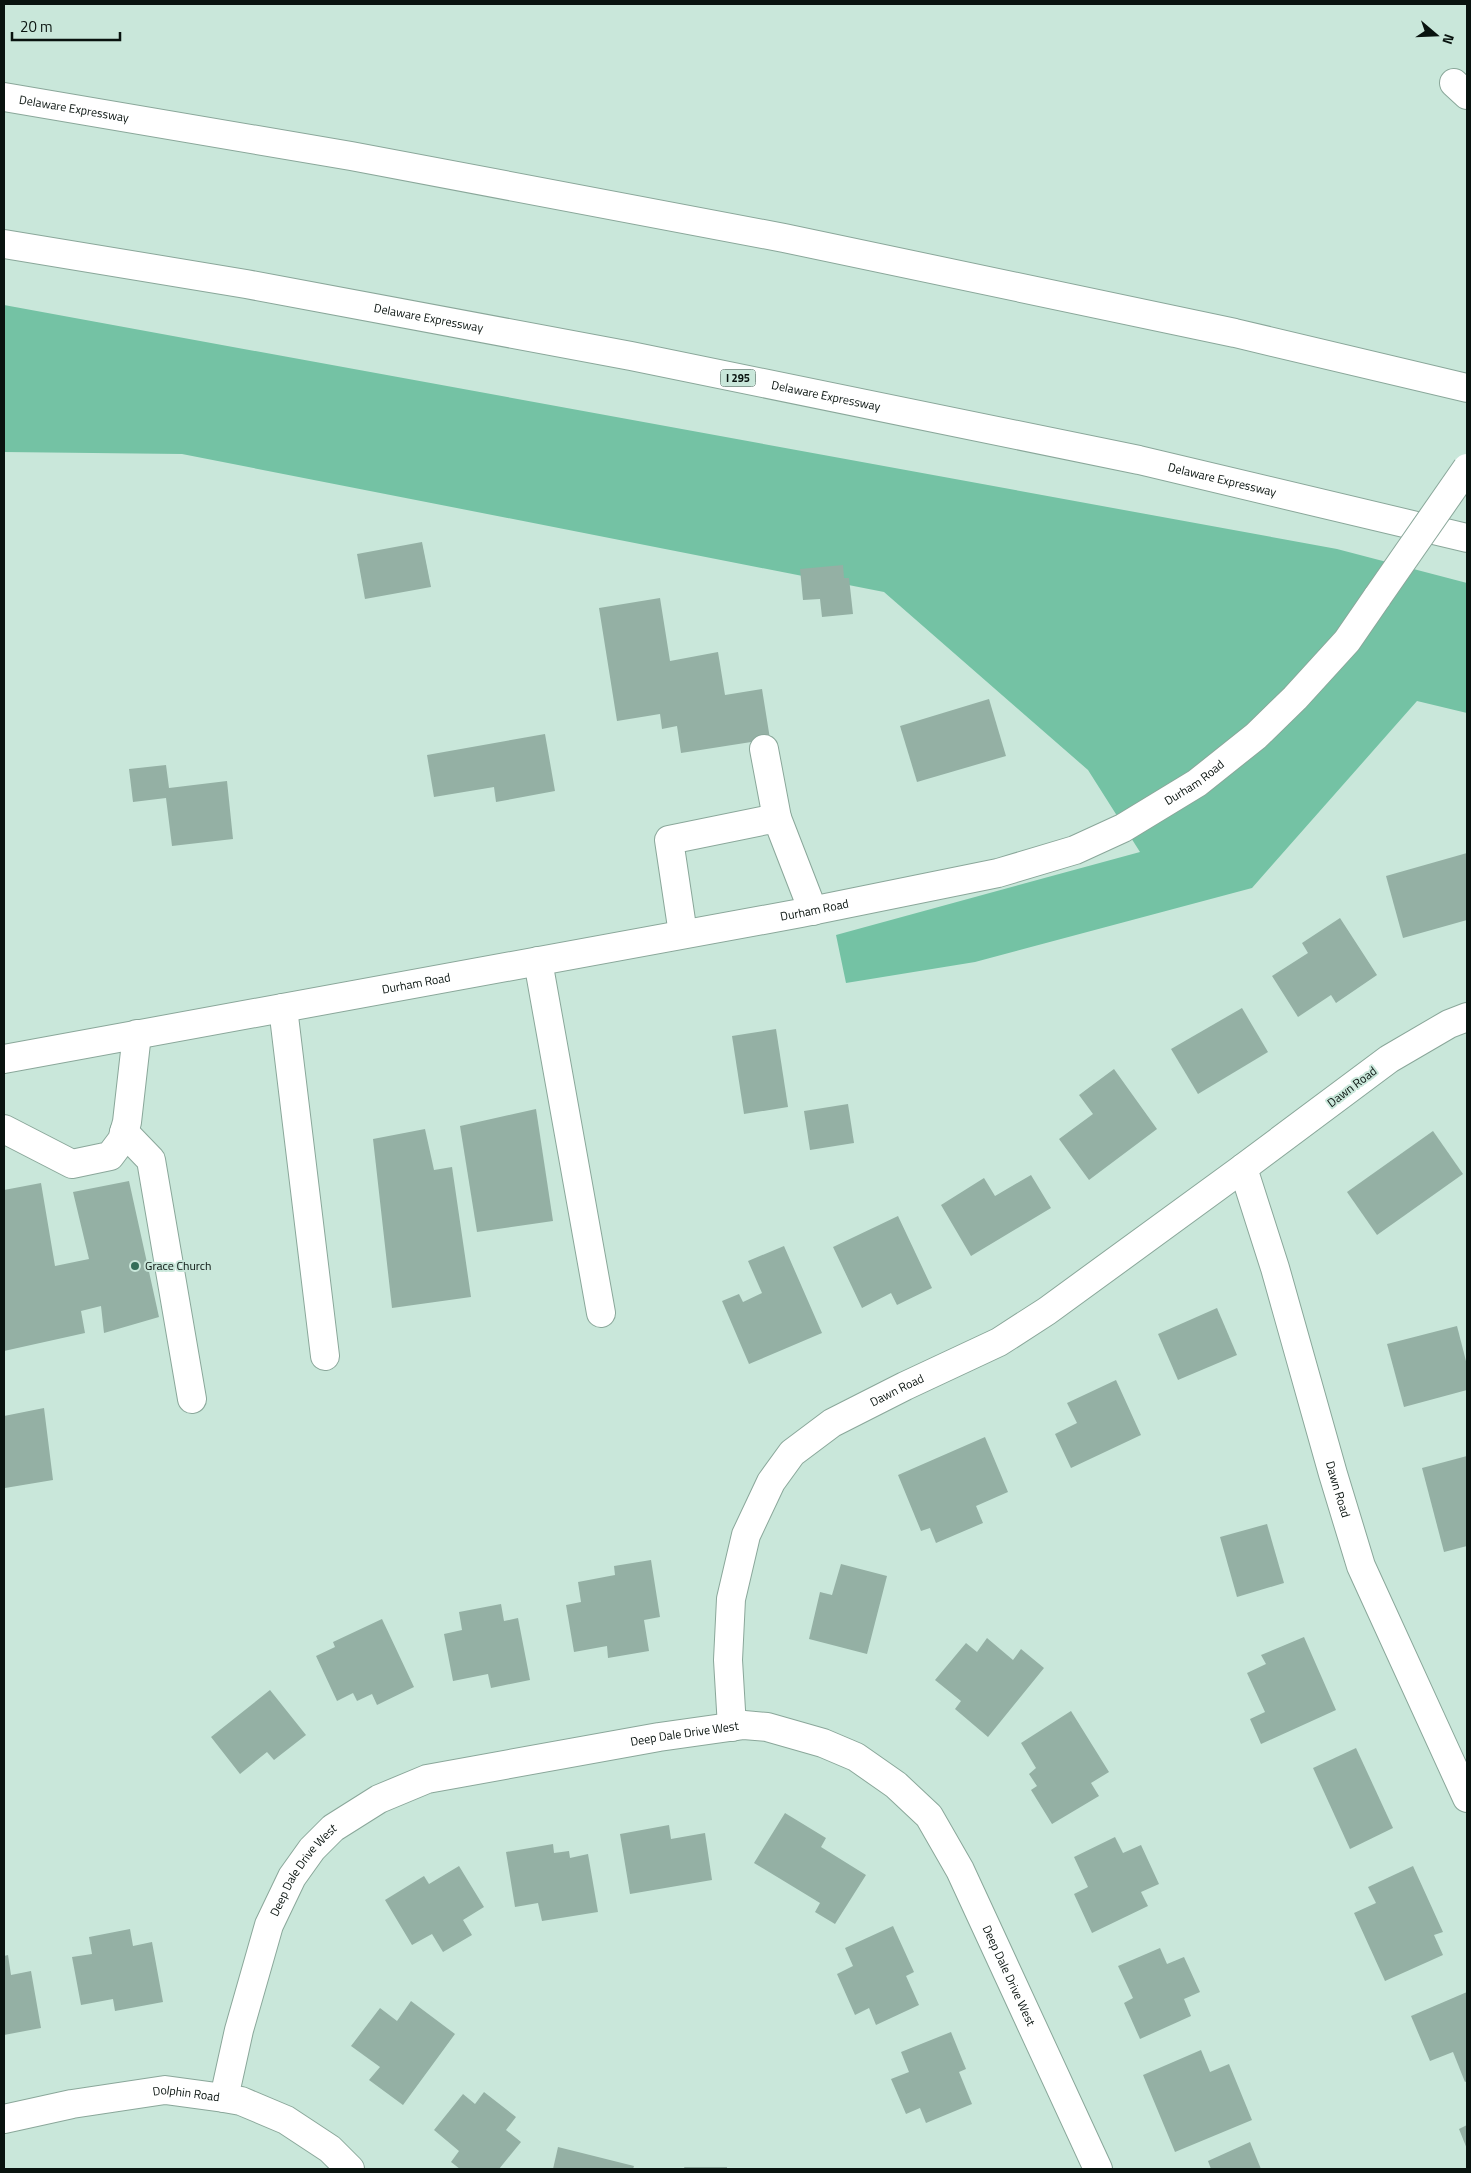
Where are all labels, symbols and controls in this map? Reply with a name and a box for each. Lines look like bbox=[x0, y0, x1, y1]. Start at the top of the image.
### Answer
scale bar bbox=[12, 10, 120, 42]
north arrow bbox=[1411, 10, 1461, 60]
text: 20 m bbox=[20, 15, 53, 38]
text: N bbox=[1437, 31, 1460, 47]
street label: Delaware Expressway bbox=[18, 90, 131, 127]
street label: Delaware Expressway bbox=[372, 298, 485, 337]
road number: I 295 bbox=[720, 369, 756, 386]
street label: Delaware Expressway bbox=[770, 375, 883, 416]
street label: Delaware Expressway bbox=[1166, 457, 1279, 501]
street label: Durham Road bbox=[1160, 755, 1228, 810]
street label: Durham Road bbox=[779, 894, 850, 926]
street label: Durham Road bbox=[380, 967, 452, 999]
street label: Dawn Road bbox=[1323, 1062, 1381, 1112]
place label: Grace Church bbox=[145, 1256, 211, 1275]
marker: Grace Church bbox=[129, 1260, 141, 1272]
street label: Dawn Road bbox=[866, 1369, 927, 1411]
street label: Dawn Road bbox=[1321, 1459, 1356, 1520]
street label: Deep Dale Drive West bbox=[629, 1716, 741, 1751]
street label: Deep Dale Drive West bbox=[265, 1818, 341, 1919]
street label: Deep Dale Drive West bbox=[978, 1922, 1041, 2030]
street label: Dolphin Road bbox=[151, 2080, 221, 2106]

